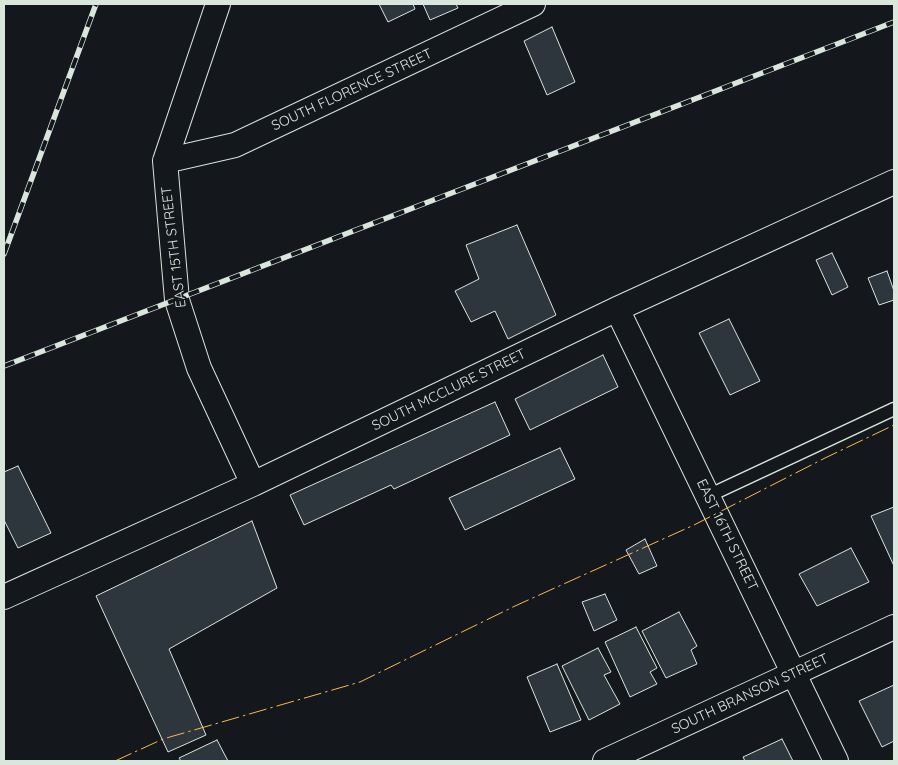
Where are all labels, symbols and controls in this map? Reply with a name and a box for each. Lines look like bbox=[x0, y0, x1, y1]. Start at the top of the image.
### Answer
street label: SOUTH FLORENCE STREET bbox=[269, 45, 435, 135]
street label: EAST 15TH STREET bbox=[158, 185, 190, 309]
street label: SOUTH MCCLURE STREET bbox=[369, 345, 529, 435]
street label: EAST 16TH STREET bbox=[693, 476, 761, 594]
street label: SOUTH BRANSON STREET bbox=[669, 650, 831, 738]

